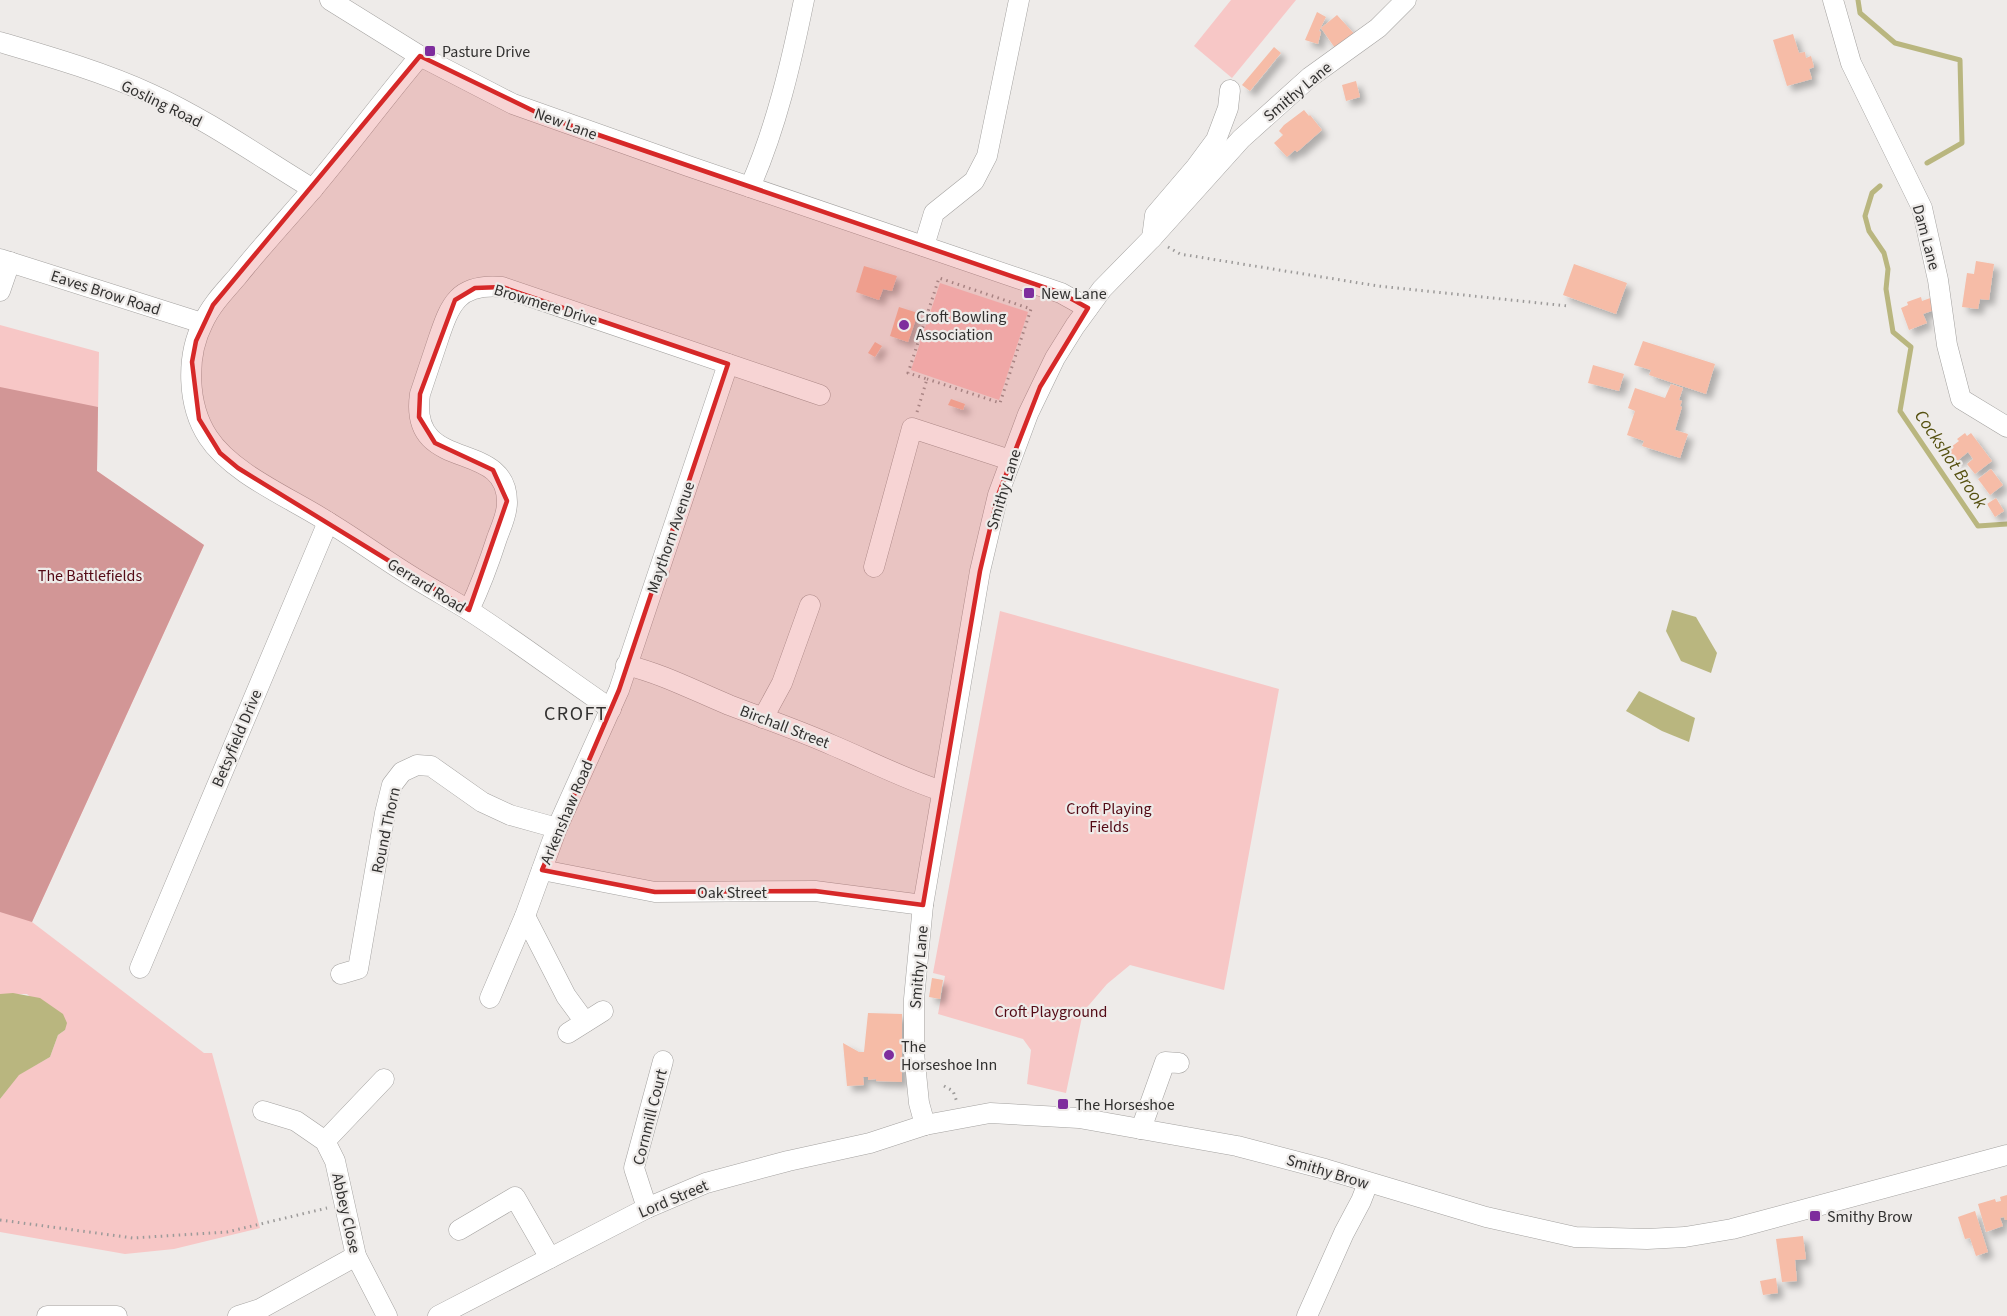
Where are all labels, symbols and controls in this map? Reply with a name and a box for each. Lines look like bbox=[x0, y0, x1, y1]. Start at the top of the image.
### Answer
place label: Pasture Drive bbox=[442, 41, 530, 63]
marker: Pasture Drive bbox=[423, 44, 437, 58]
street label: Smithy Lane bbox=[1259, 57, 1337, 127]
street label: Gosling Road bbox=[117, 75, 206, 133]
street label: New Lane bbox=[531, 102, 600, 146]
street label: Dam Lane bbox=[1907, 202, 1945, 272]
street label: Eaves Brow Road bbox=[48, 265, 163, 321]
street label: Browmere Drive bbox=[491, 279, 600, 331]
place label: New Lane bbox=[1041, 283, 1107, 305]
marker: New Lane bbox=[1022, 286, 1036, 300]
place label: Croft Bowling Association bbox=[916, 306, 1006, 346]
marker: Croft Bowling Association bbox=[897, 318, 911, 332]
water label: Cockshot Brook bbox=[1908, 405, 1993, 514]
street label: Smithy Lane bbox=[981, 446, 1027, 532]
street label: Maythorn Avenue bbox=[642, 478, 700, 596]
street label: Gerrard Road bbox=[383, 553, 470, 619]
park label: The Battlefields bbox=[38, 565, 142, 587]
street label: Betsyfield Drive bbox=[206, 686, 267, 791]
district label: CROFT bbox=[544, 700, 608, 728]
street label: Birchall Street bbox=[737, 700, 833, 754]
street label: Arkenshaw Road bbox=[535, 757, 599, 868]
street label: Round Thorn bbox=[366, 785, 406, 875]
park label: Croft Playing Fields bbox=[1066, 798, 1152, 838]
street label: Oak Street bbox=[697, 882, 768, 904]
street label: Smithy Lane bbox=[904, 925, 934, 1009]
park label: Croft Playground bbox=[994, 1001, 1108, 1023]
place label: The Horseshoe Inn bbox=[901, 1036, 997, 1076]
marker: The Horseshoe Inn bbox=[882, 1048, 896, 1062]
street label: Cornmill Court bbox=[627, 1066, 673, 1168]
place label: The Horseshoe bbox=[1075, 1094, 1175, 1116]
marker: The Horseshoe bbox=[1056, 1097, 1070, 1111]
street label: Smithy Brow bbox=[1284, 1149, 1372, 1195]
street label: Abbey Close bbox=[326, 1171, 366, 1255]
street label: Lord Street bbox=[635, 1174, 712, 1223]
place label: Smithy Brow bbox=[1827, 1206, 1913, 1228]
marker: Smithy Brow bbox=[1808, 1209, 1822, 1223]

